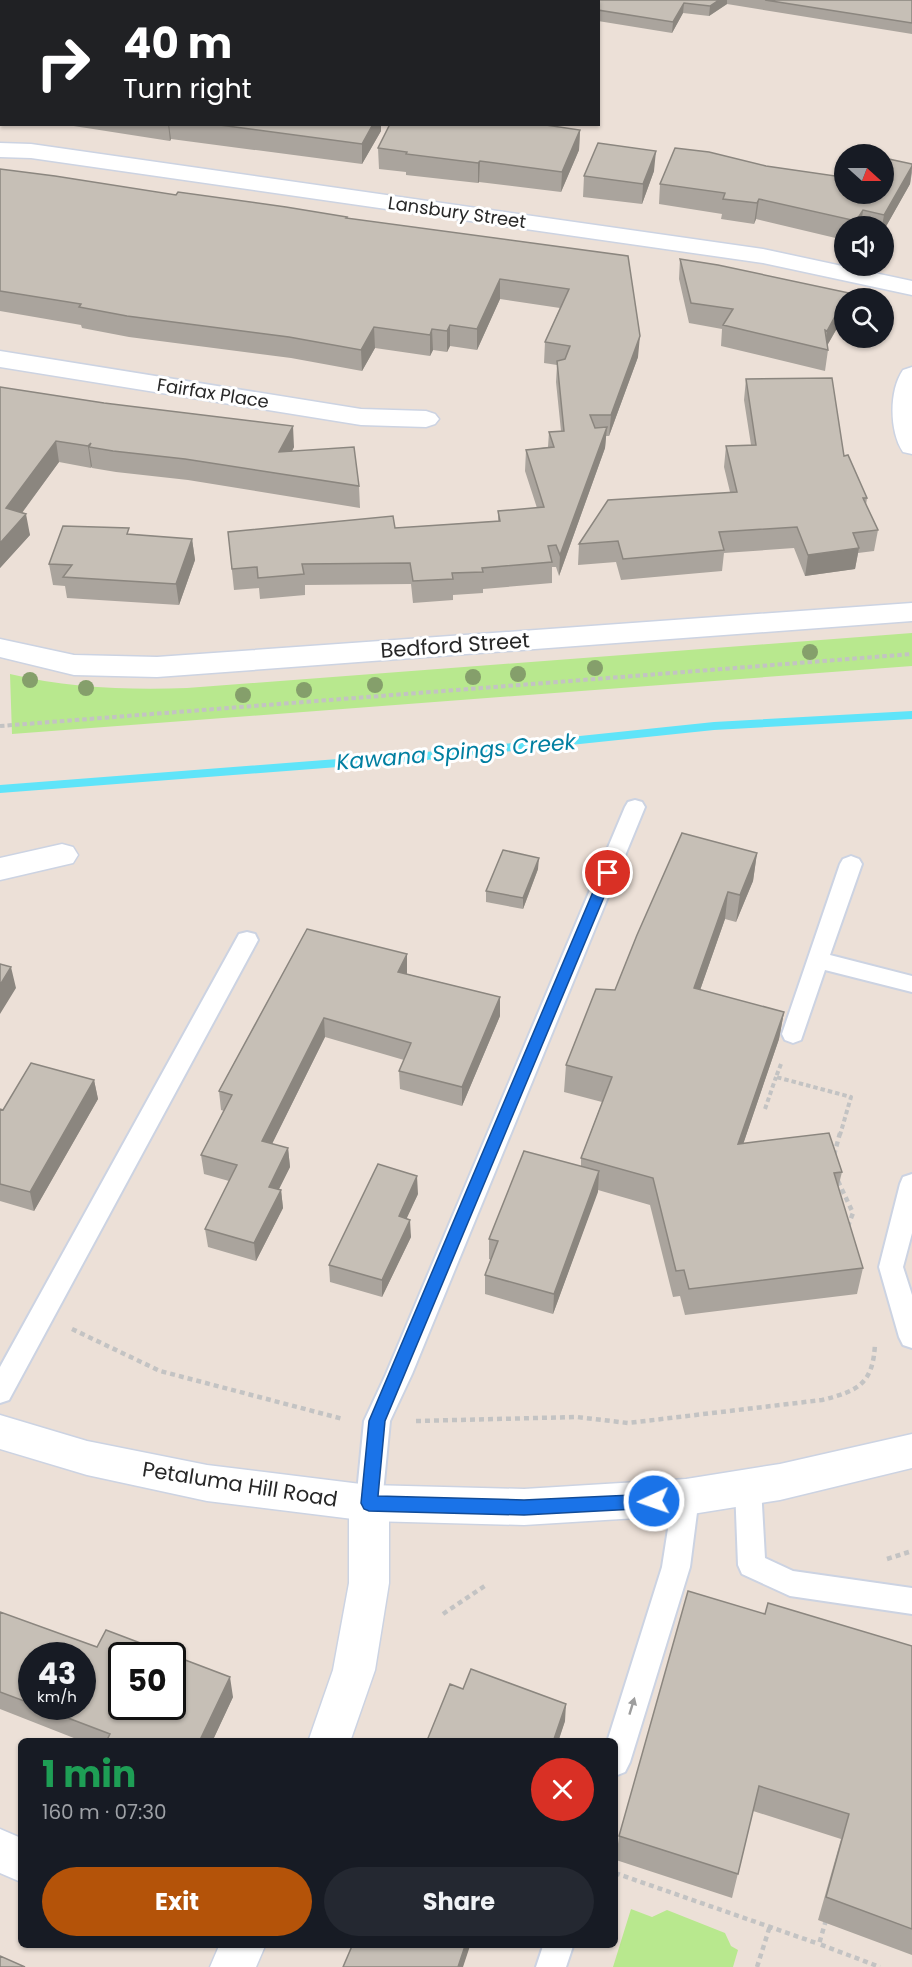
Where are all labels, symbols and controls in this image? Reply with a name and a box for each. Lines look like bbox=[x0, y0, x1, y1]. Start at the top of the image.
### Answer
text: 40 m bbox=[123, 14, 232, 73]
icon: right bbox=[24, 24, 102, 102]
text: Turn right bbox=[123, 70, 252, 107]
north arrow bbox=[834, 144, 894, 204]
map controls bbox=[834, 144, 894, 348]
street label: Lansbury Street bbox=[386, 190, 528, 234]
button: sound bbox=[834, 216, 894, 276]
button: search bbox=[834, 288, 894, 348]
street label: Fairfax Place bbox=[155, 372, 271, 414]
street label: Bedford Street bbox=[379, 625, 531, 665]
water label: Kawana Spings Creek bbox=[335, 726, 579, 778]
pin bbox=[582, 847, 633, 898]
icon: arrive bbox=[591, 856, 624, 889]
street label: Petaluma Hill Road bbox=[140, 1454, 340, 1514]
position arrow bbox=[622, 1469, 686, 1533]
speed limit sign: 50 bbox=[108, 1642, 186, 1720]
text: 43 bbox=[38, 1652, 76, 1695]
text: km/h bbox=[37, 1686, 77, 1707]
one-way arrow bbox=[628, 1697, 638, 1715]
text: 1 min bbox=[42, 1749, 136, 1800]
button: close bbox=[531, 1758, 594, 1821]
text: 160 m · 07:30 bbox=[42, 1798, 167, 1826]
button: Exit bbox=[42, 1867, 312, 1936]
button: Share bbox=[324, 1867, 594, 1936]

